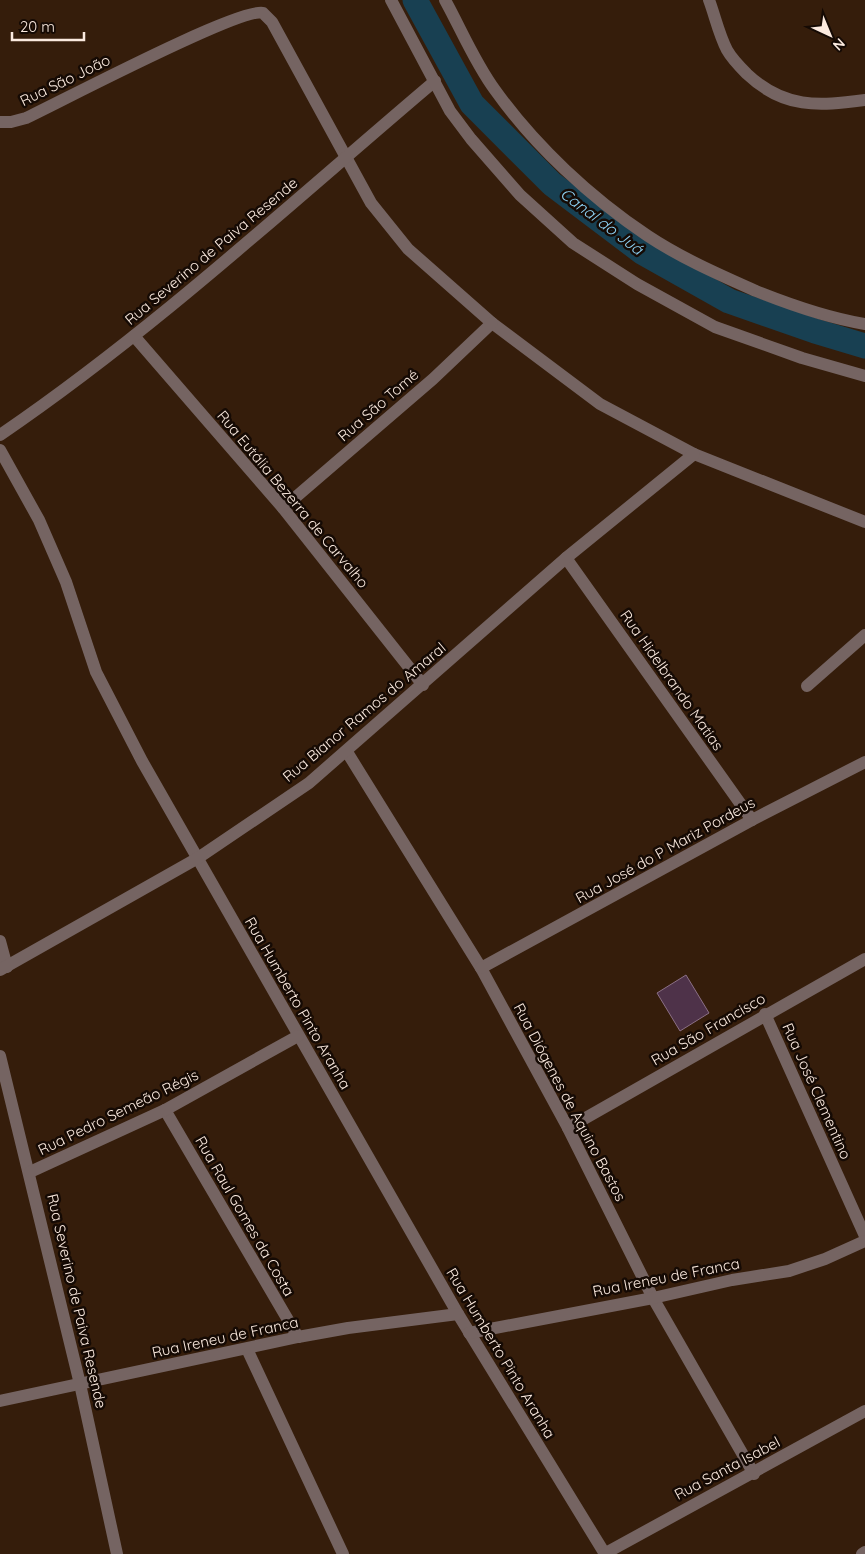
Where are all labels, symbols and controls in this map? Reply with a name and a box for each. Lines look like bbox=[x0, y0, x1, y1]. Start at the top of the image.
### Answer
scale bar bbox=[12, 10, 85, 42]
north arrow bbox=[805, 10, 855, 60]
text: 20 m bbox=[20, 17, 55, 36]
text: N bbox=[829, 34, 849, 54]
street label: Rua São João bbox=[17, 50, 113, 110]
street label: Rua Severino de Paiva Resende bbox=[121, 173, 301, 329]
water label: Canal do Juá bbox=[557, 183, 649, 260]
street label: Rua São Tomé bbox=[334, 365, 422, 445]
street label: Rua Eutália Bezerra de Carvalho bbox=[213, 406, 373, 592]
street label: Rua Hidelbrando Matias bbox=[616, 606, 728, 754]
street label: Rua Bianor Ramos do Amaral bbox=[279, 638, 449, 786]
street label: Rua José do P Mariz Pordeus bbox=[572, 793, 758, 907]
street label: Rua Humberto Pinto Aranha bbox=[241, 913, 355, 1093]
street label: Rua São Francisco bbox=[647, 989, 769, 1069]
street label: Rua Diógenes de Aquino Bastos bbox=[510, 1000, 630, 1204]
street label: Rua José Clementino bbox=[778, 1020, 856, 1162]
street label: Rua Pedro Semeão Régis bbox=[35, 1065, 201, 1159]
street label: Rua Raul Gomes da Costa bbox=[191, 1132, 299, 1300]
street label: Rua Severino de Paiva Resende bbox=[43, 1192, 111, 1410]
street label: Rua Ireneu de Franca bbox=[591, 1253, 741, 1301]
street label: Rua Humberto Pinto Aranha bbox=[442, 1264, 560, 1442]
street label: Rua Ireneu de Franca bbox=[150, 1312, 300, 1362]
street label: Rua Santa Isabel bbox=[671, 1432, 783, 1504]

